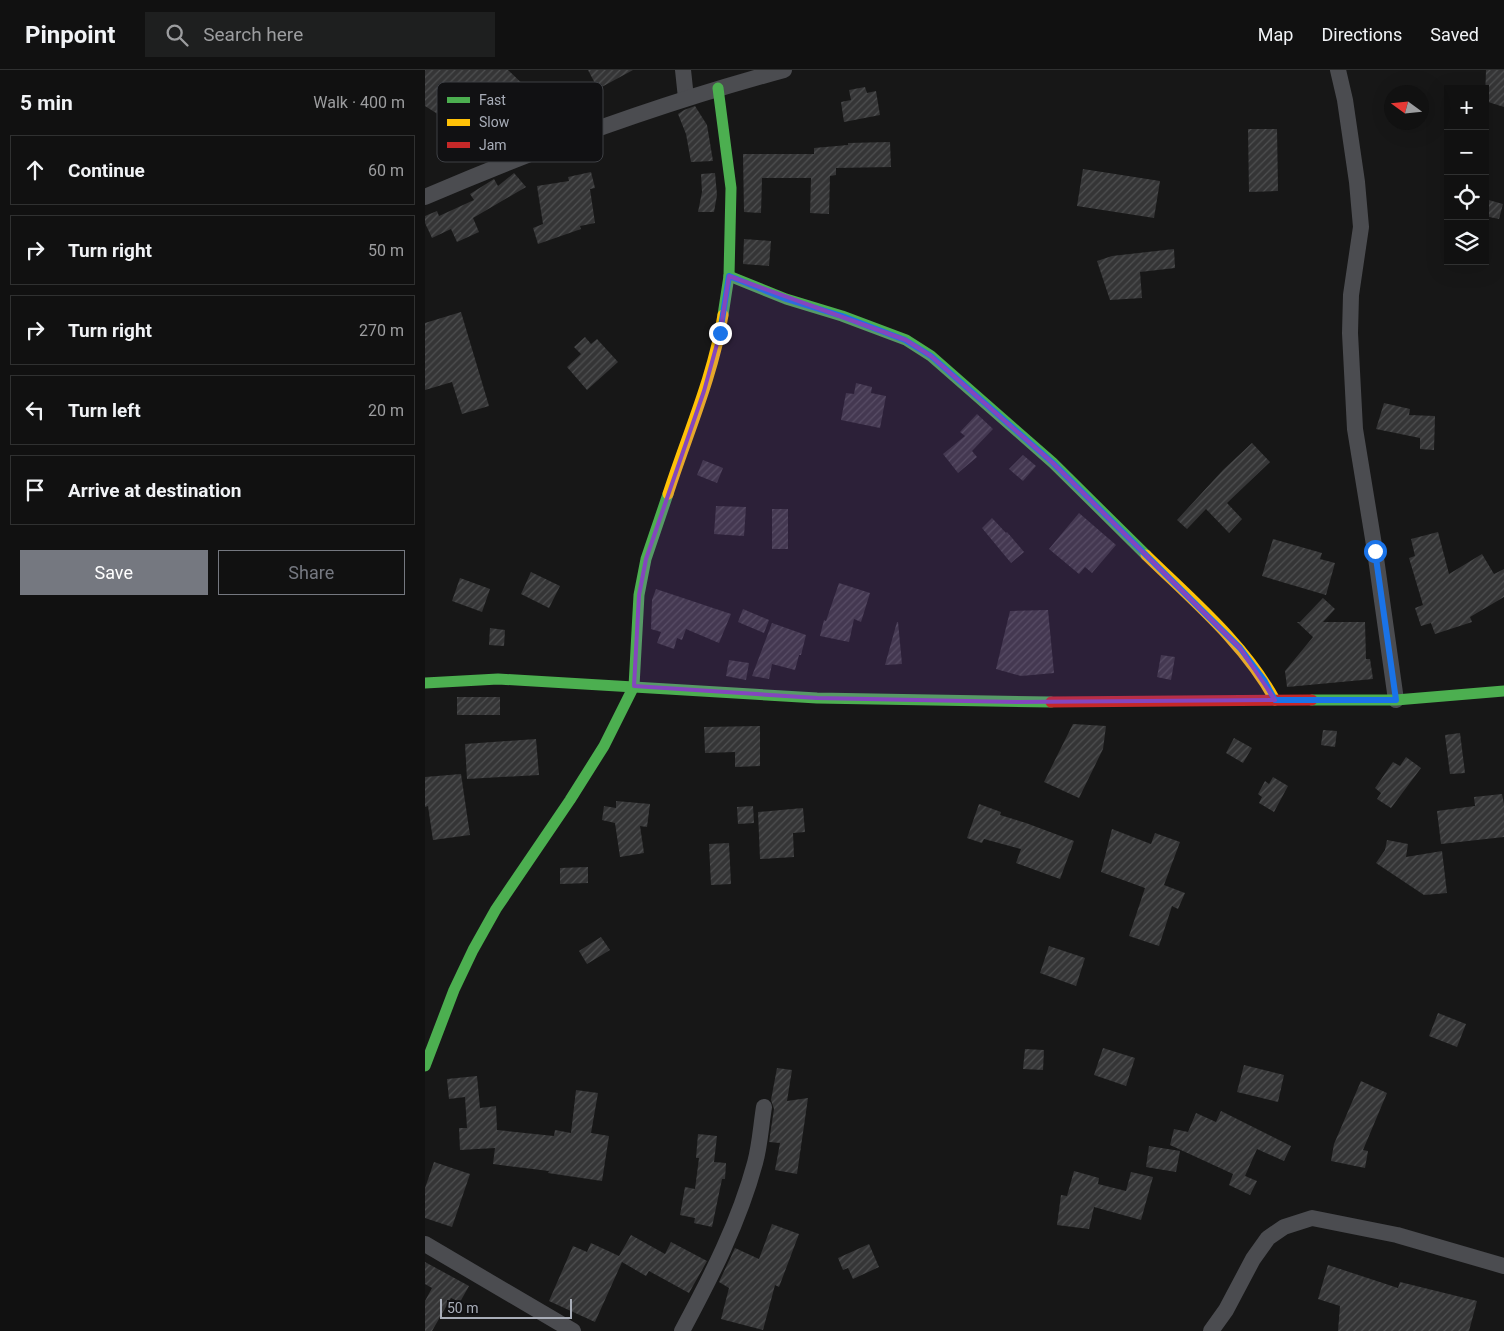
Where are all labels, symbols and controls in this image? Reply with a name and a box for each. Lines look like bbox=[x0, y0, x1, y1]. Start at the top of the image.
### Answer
search box bbox=[145, 12, 495, 57]
text: Pinpoint bbox=[25, 21, 115, 49]
icon: search bbox=[163, 21, 191, 49]
text: Search here bbox=[203, 23, 303, 46]
text: Map bbox=[1258, 24, 1293, 45]
text: Directions bbox=[1321, 24, 1402, 45]
text: Saved bbox=[1430, 24, 1479, 45]
legend bbox=[437, 82, 603, 162]
north arrow bbox=[1384, 85, 1429, 130]
map controls bbox=[1444, 85, 1489, 265]
button: + bbox=[1444, 85, 1489, 130]
text: 5 min bbox=[20, 91, 73, 115]
text: Fast bbox=[479, 92, 506, 108]
text: Walk · 400 m bbox=[313, 93, 405, 112]
text: Slow bbox=[479, 114, 510, 130]
button: − bbox=[1444, 130, 1489, 175]
text: Jam bbox=[479, 137, 507, 153]
icon: ahead bbox=[21, 156, 49, 184]
text: Continue bbox=[68, 159, 145, 182]
text: 60 m bbox=[368, 161, 404, 180]
button: locate bbox=[1444, 175, 1489, 220]
button: layers bbox=[1444, 220, 1489, 265]
icon: right bbox=[21, 236, 49, 264]
text: Turn right bbox=[68, 239, 152, 262]
text: 50 m bbox=[368, 241, 404, 260]
icon: right bbox=[21, 316, 49, 344]
text: Turn right bbox=[68, 319, 152, 342]
text: 270 m bbox=[359, 321, 404, 340]
route end bbox=[709, 322, 732, 345]
icon: left bbox=[21, 396, 49, 424]
text: Turn left bbox=[68, 399, 141, 422]
text: 20 m bbox=[368, 401, 404, 420]
icon: arrive bbox=[21, 476, 49, 504]
text: Arrive at destination bbox=[68, 479, 241, 502]
route start bbox=[1364, 540, 1387, 563]
button: Save bbox=[20, 550, 208, 595]
button: Share bbox=[218, 550, 405, 595]
scale bar bbox=[440, 1296, 573, 1319]
text: 50 m bbox=[447, 1300, 479, 1316]

